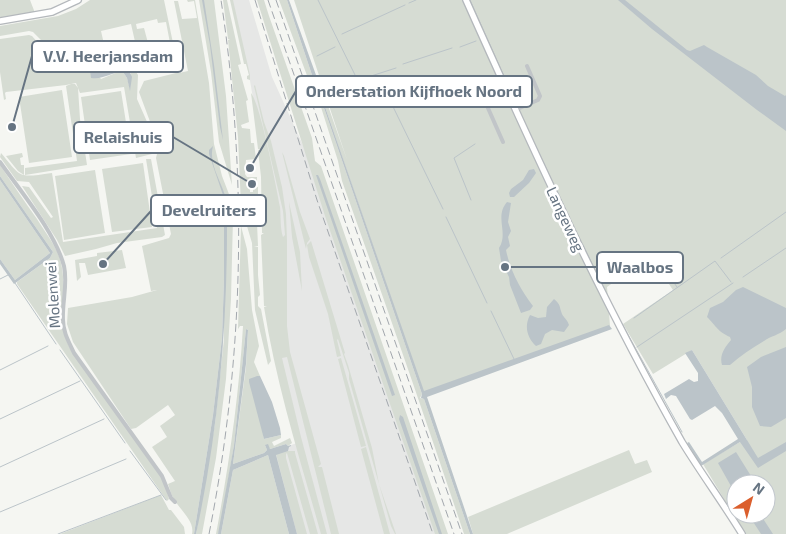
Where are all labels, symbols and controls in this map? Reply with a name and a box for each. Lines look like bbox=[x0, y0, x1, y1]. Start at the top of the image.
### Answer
callout: V.V. Heerjansdam bbox=[32, 41, 183, 72]
text: V.V. Heerjansdam bbox=[43, 46, 173, 65]
callout: Onderstation Kijfhoek Noord bbox=[296, 76, 532, 107]
text: Onderstation Kijfhoek Noord bbox=[306, 81, 522, 100]
callout: Relaishuis bbox=[74, 122, 173, 153]
text: Relaishuis bbox=[84, 127, 162, 146]
street label: Langeweg bbox=[543, 184, 589, 255]
callout: Develruiters bbox=[151, 195, 266, 226]
text: Develruiters bbox=[162, 200, 256, 219]
callout: Waalbos bbox=[597, 252, 683, 283]
text: Waalbos bbox=[607, 257, 673, 276]
street label: Molenwei bbox=[41, 261, 63, 329]
north arrow bbox=[726, 474, 776, 524]
text: N bbox=[750, 478, 768, 498]

